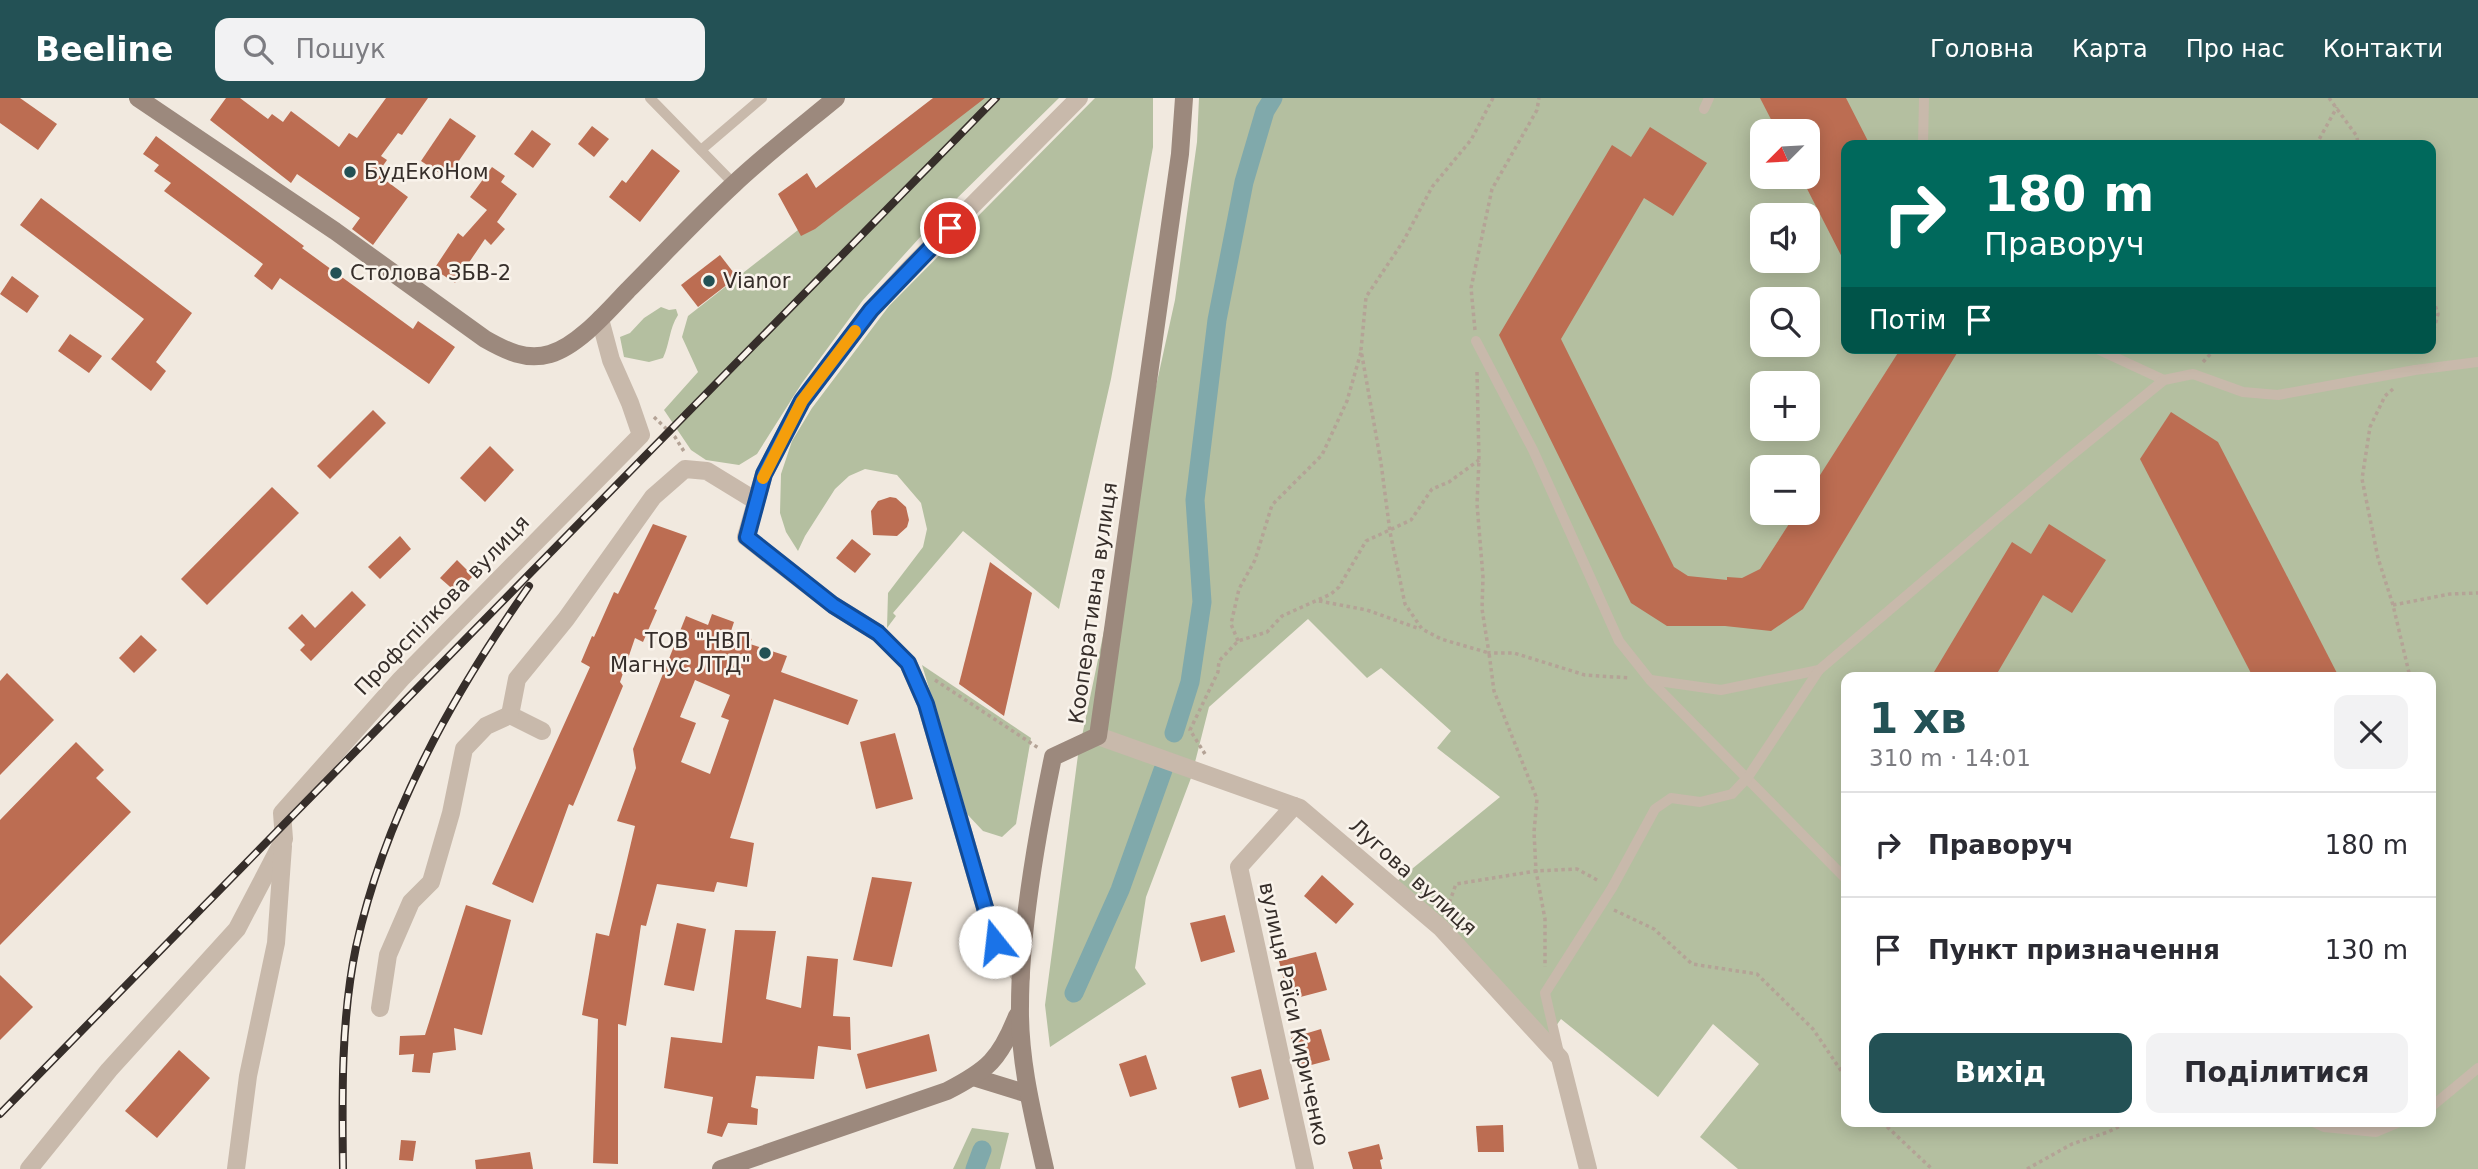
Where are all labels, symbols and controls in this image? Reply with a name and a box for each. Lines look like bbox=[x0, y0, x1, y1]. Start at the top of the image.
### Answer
search box bbox=[215, 18, 705, 81]
text: Beeline bbox=[35, 30, 173, 69]
icon: search bbox=[239, 30, 277, 68]
text: Пошук bbox=[295, 34, 386, 64]
text: Головна bbox=[1930, 35, 2034, 63]
text: Карта bbox=[2072, 35, 2148, 63]
text: Про нас bbox=[2186, 35, 2285, 63]
text: Контакти bbox=[2323, 35, 2443, 63]
north arrow bbox=[1750, 119, 1820, 189]
map controls bbox=[1750, 119, 1820, 525]
place label: БудЕкоНом bbox=[364, 160, 489, 184]
marker: БудЕкоНом bbox=[342, 164, 358, 180]
text: 180 m bbox=[1984, 166, 2154, 223]
icon: right bbox=[1869, 168, 1960, 259]
pin bbox=[920, 198, 980, 258]
button: sound bbox=[1750, 203, 1820, 273]
icon: arrive bbox=[931, 209, 969, 247]
text: Праворуч bbox=[1984, 225, 2145, 263]
place label: Столова ЗБВ-2 bbox=[350, 261, 511, 285]
marker: Столова ЗБВ-2 bbox=[328, 265, 344, 281]
place label: Vianor bbox=[723, 269, 791, 293]
marker: Vianor bbox=[701, 273, 717, 289]
button: search bbox=[1750, 287, 1820, 357]
icon: arrive bbox=[1960, 301, 1998, 339]
text: Потім bbox=[1869, 305, 1946, 335]
button: + bbox=[1750, 371, 1820, 441]
button: − bbox=[1750, 455, 1820, 525]
street label: Кооперативна вулиця bbox=[1064, 481, 1122, 725]
street label: Профспілкова вулиця bbox=[350, 510, 534, 700]
place label: ТОВ "НВП Магнус ЛТД" bbox=[610, 629, 751, 677]
marker: ТОВ "НВП Магнус ЛТД" bbox=[757, 645, 773, 661]
text: 1 хв bbox=[1869, 694, 1967, 743]
button: close bbox=[2334, 695, 2408, 769]
text: 310 m · 14:01 bbox=[1869, 745, 2031, 771]
street label: Лугова вулиця bbox=[1344, 814, 1482, 940]
icon: right bbox=[1869, 826, 1907, 864]
text: Праворуч bbox=[1928, 830, 2074, 860]
text: 180 m bbox=[2325, 830, 2408, 860]
street label: вулиця Раїси Кириченко bbox=[1254, 880, 1334, 1148]
position arrow bbox=[958, 905, 1032, 979]
icon: arrive bbox=[1869, 931, 1907, 969]
text: Пункт призначення bbox=[1928, 935, 2220, 965]
text: 130 m bbox=[2325, 935, 2408, 965]
button: Вихід bbox=[1869, 1033, 2132, 1113]
button: Поділитися bbox=[2146, 1033, 2408, 1113]

